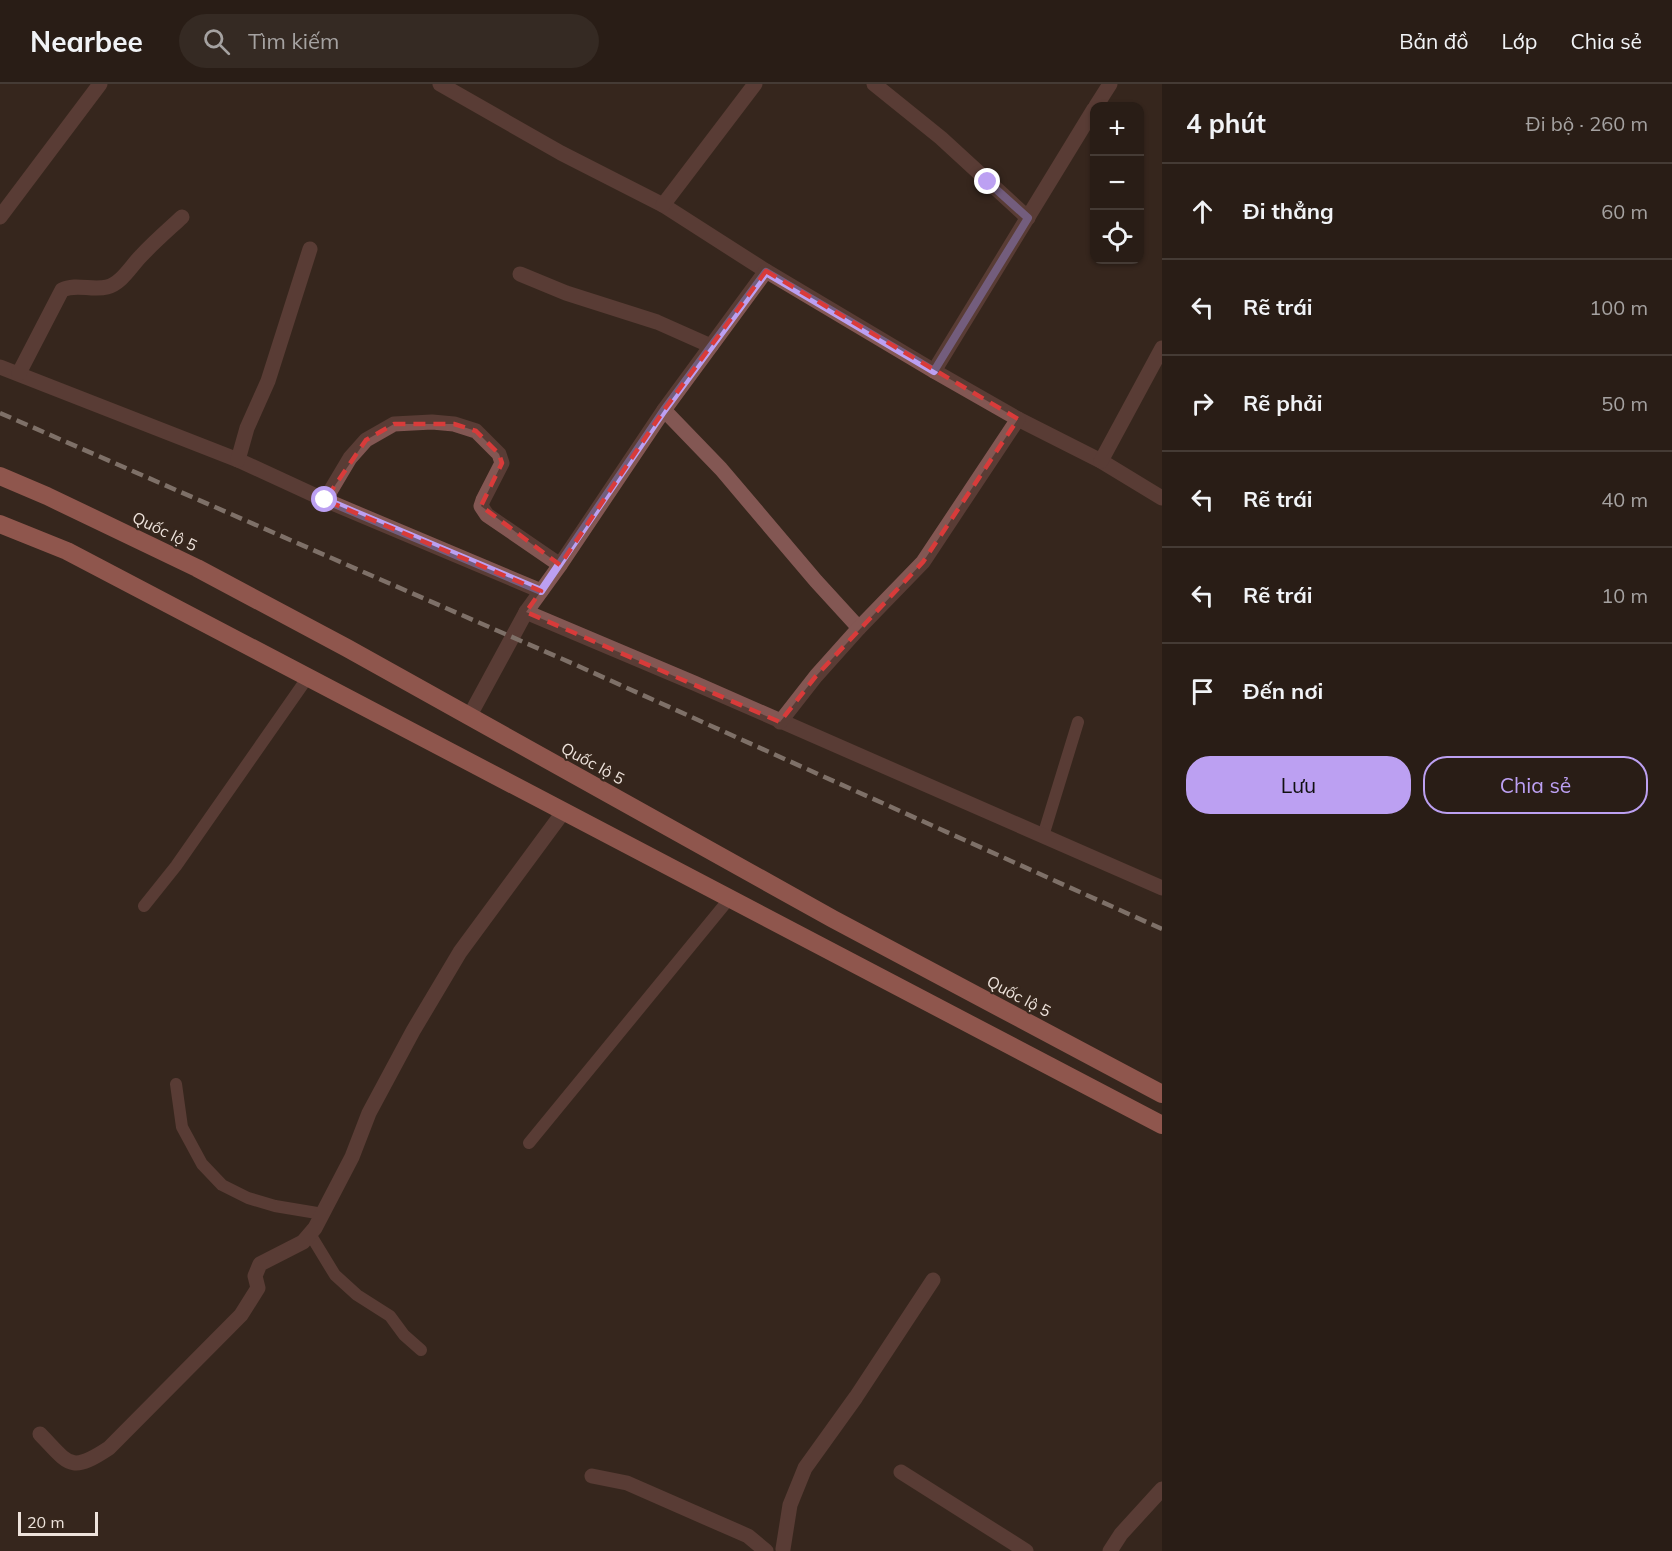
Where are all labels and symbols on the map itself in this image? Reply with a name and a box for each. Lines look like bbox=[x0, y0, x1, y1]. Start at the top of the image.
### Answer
route end bbox=[974, 168, 1000, 194]
route start bbox=[311, 486, 337, 512]
street label: Quốc lộ 5 bbox=[129, 507, 201, 555]
street label: Quốc lộ 5 bbox=[558, 737, 628, 789]
street label: Quốc lộ 5 bbox=[984, 971, 1054, 1021]
scale bar bbox=[18, 1509, 98, 1536]

